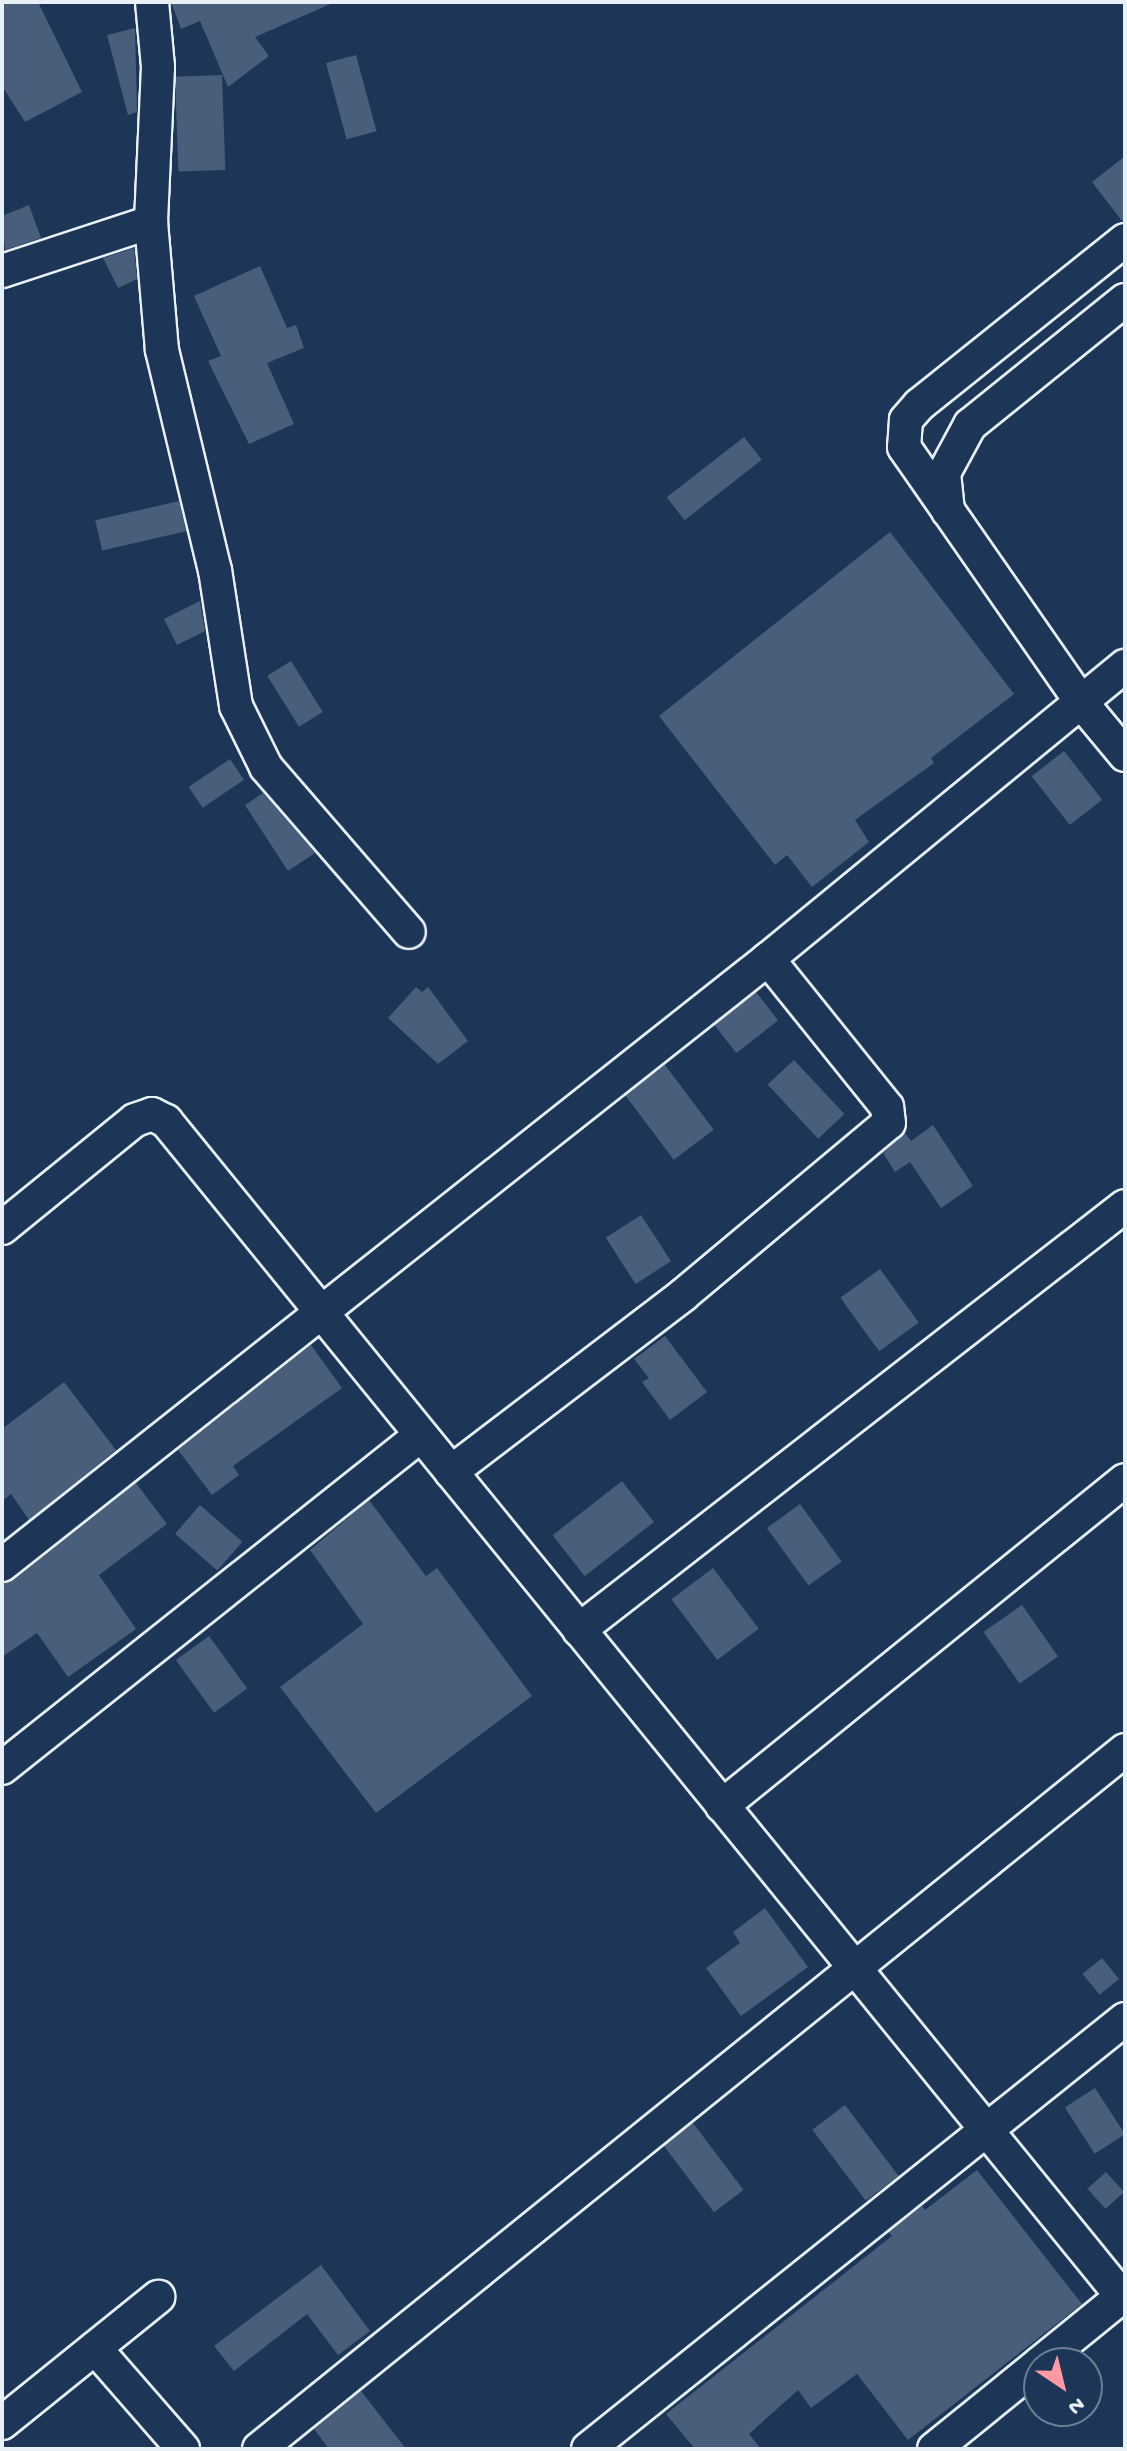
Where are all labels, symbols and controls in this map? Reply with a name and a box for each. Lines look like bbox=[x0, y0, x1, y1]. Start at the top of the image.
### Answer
north arrow bbox=[1023, 2347, 1103, 2427]
text: N bbox=[1062, 2390, 1089, 2420]

